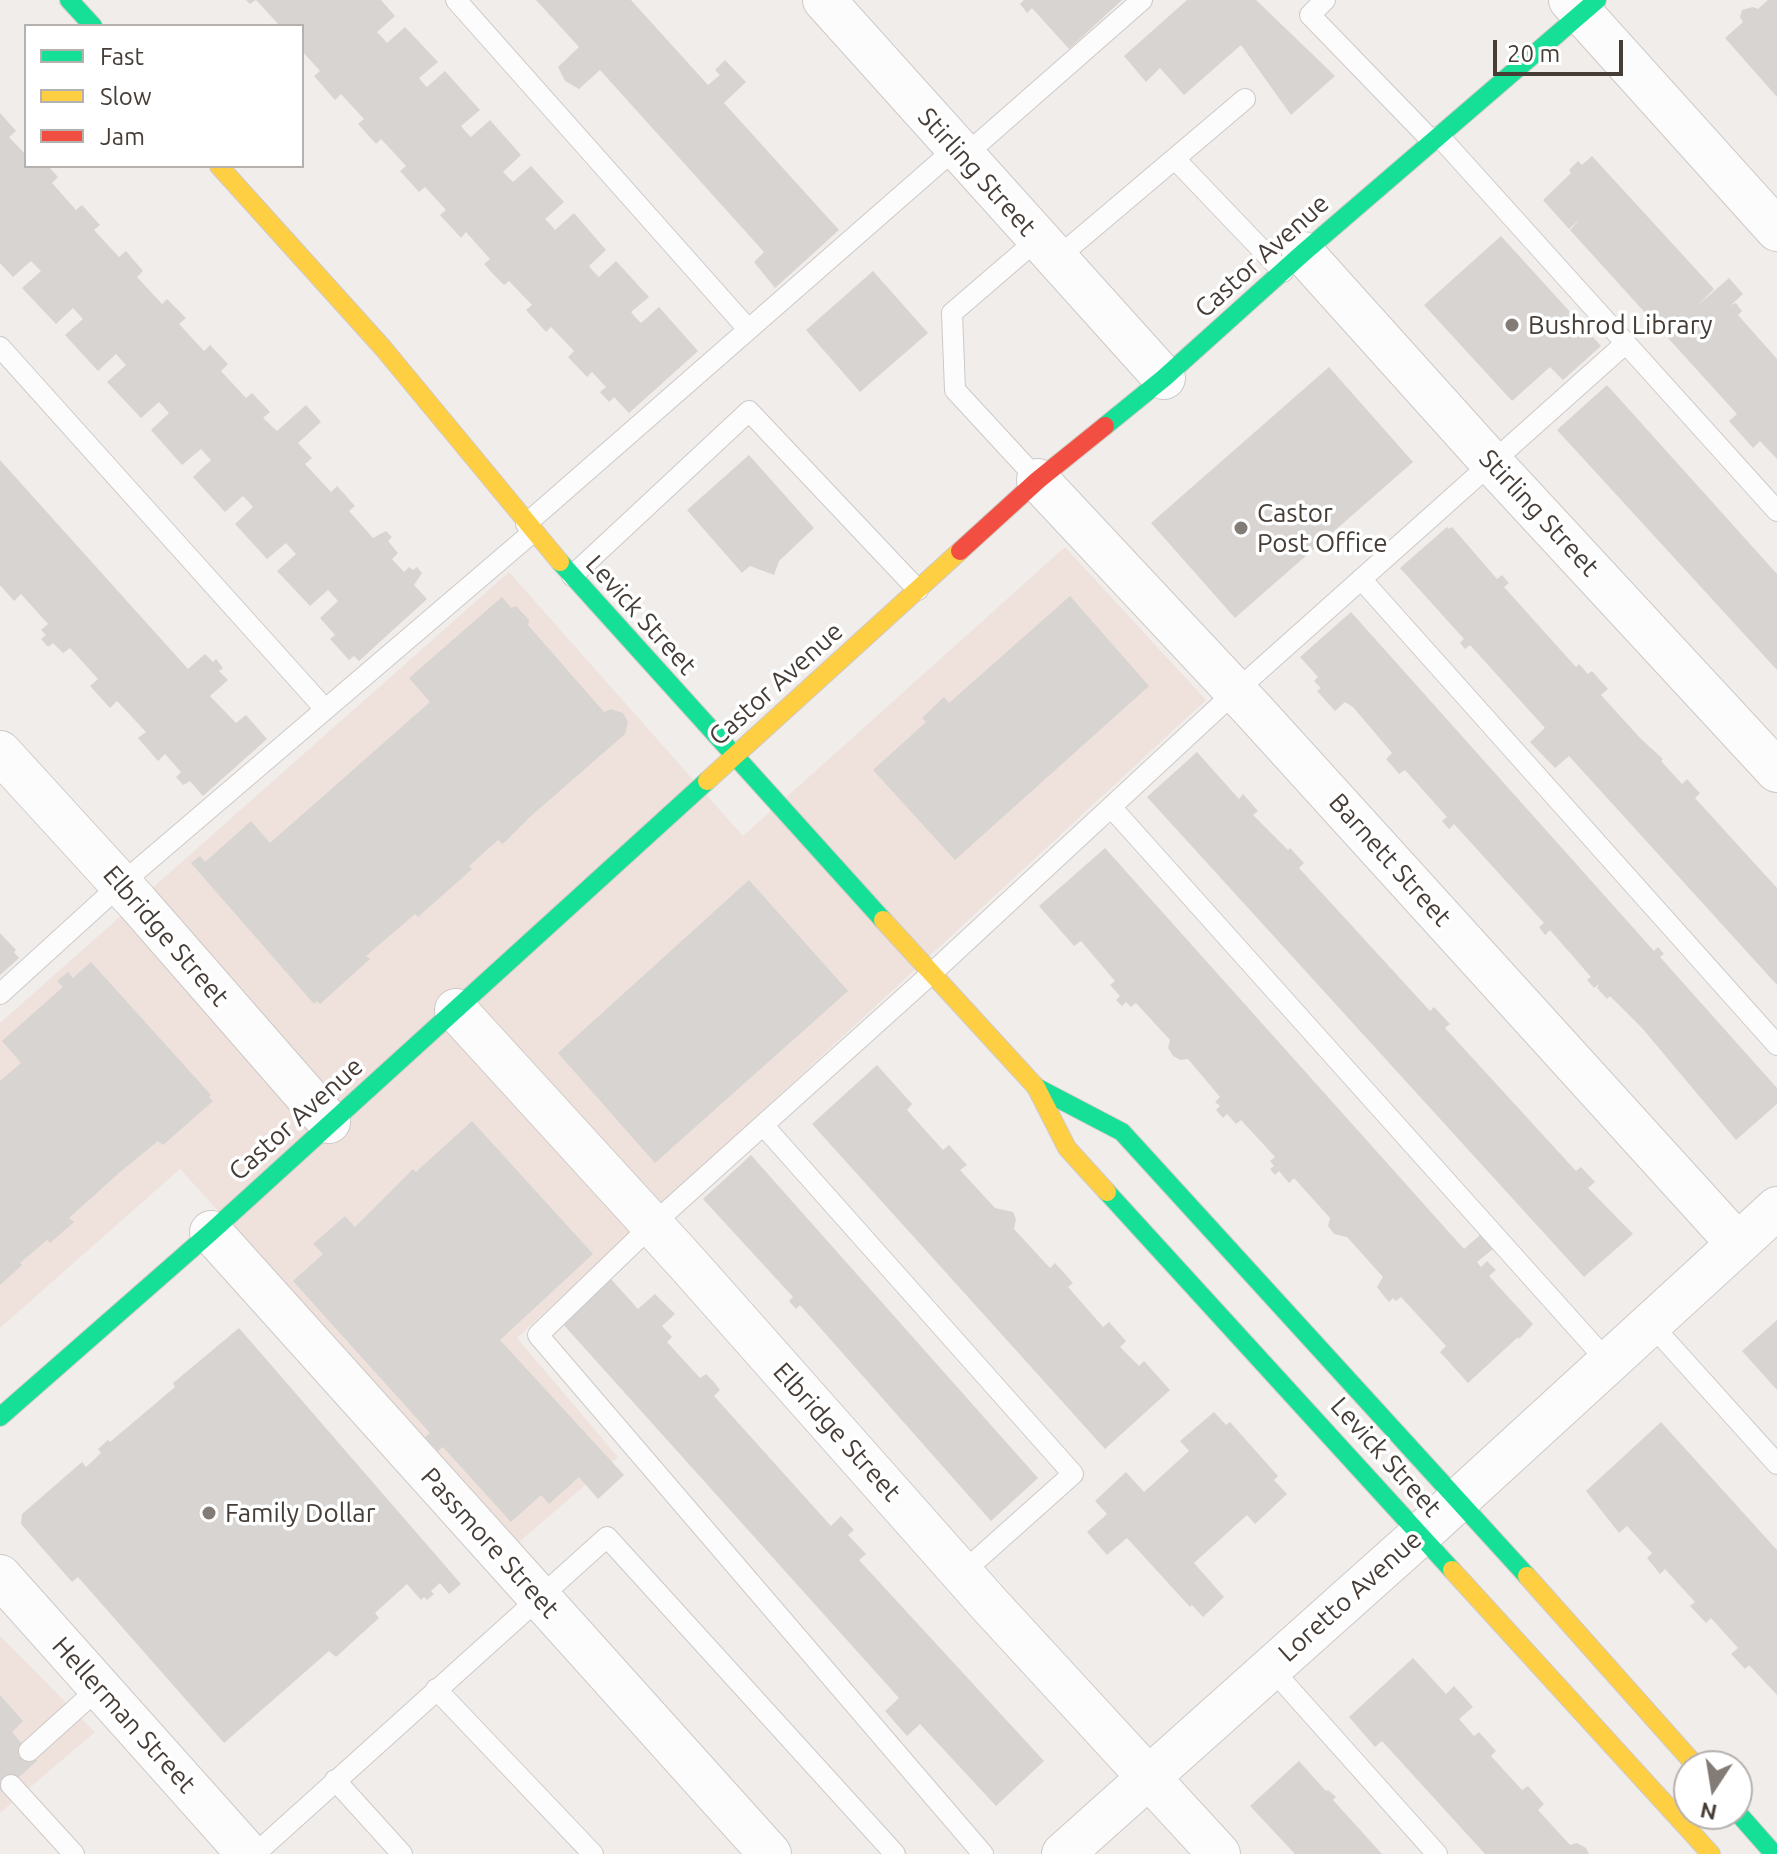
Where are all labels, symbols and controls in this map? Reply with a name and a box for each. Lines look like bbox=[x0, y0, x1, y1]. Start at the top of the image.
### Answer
legend bbox=[24, 24, 304, 168]
scale bar bbox=[1497, 24, 1627, 74]
text: 20 m bbox=[1507, 40, 1560, 67]
text: Fast bbox=[100, 43, 144, 70]
text: Slow bbox=[100, 83, 152, 110]
street label: Stirling Street bbox=[911, 102, 1043, 242]
text: Jam bbox=[100, 123, 145, 150]
street label: Castor Avenue bbox=[1189, 188, 1335, 324]
place label: Bushrod Library bbox=[1528, 309, 1713, 341]
marker: Bushrod Library bbox=[1503, 316, 1521, 334]
street label: Stirling Street bbox=[1473, 443, 1605, 583]
place label: Castor Post Office bbox=[1257, 497, 1388, 558]
marker: Castor Post Office bbox=[1232, 519, 1250, 537]
street label: Levick Street bbox=[579, 549, 703, 681]
street label: Castor Avenue bbox=[703, 616, 849, 752]
street label: Barnett Street bbox=[1322, 787, 1458, 933]
street label: Elbridge Street bbox=[97, 859, 235, 1013]
street label: Castor Avenue bbox=[223, 1051, 369, 1187]
street label: Elbridge Street bbox=[767, 1356, 907, 1508]
street label: Levick Street bbox=[1324, 1391, 1448, 1523]
street label: Passmore Street bbox=[414, 1461, 566, 1625]
place label: Family Dollar bbox=[225, 1497, 376, 1529]
marker: Family Dollar bbox=[200, 1504, 218, 1522]
street label: Loretto Avenue bbox=[1272, 1524, 1428, 1668]
street label: Hellerman Street bbox=[46, 1630, 202, 1800]
north arrow bbox=[1673, 1750, 1753, 1830]
text: N bbox=[1698, 1798, 1719, 1826]

